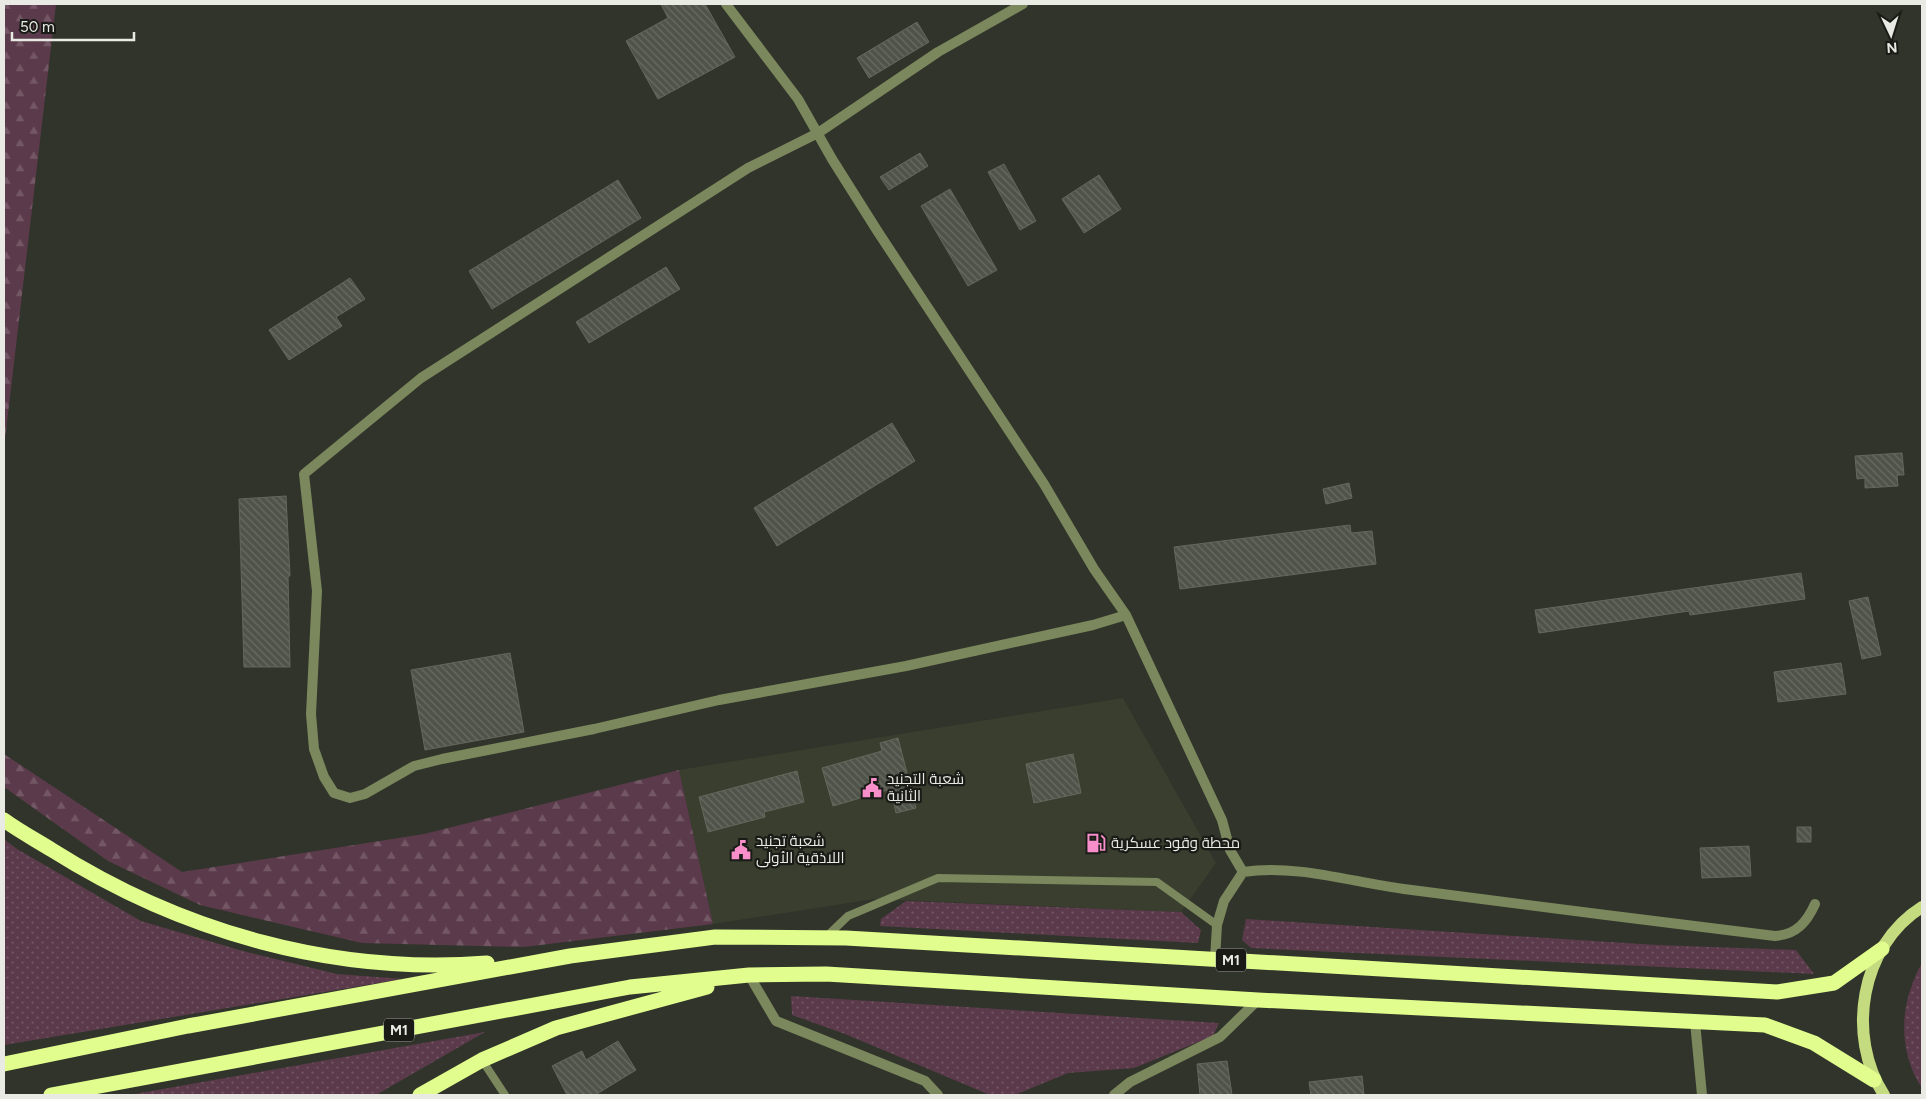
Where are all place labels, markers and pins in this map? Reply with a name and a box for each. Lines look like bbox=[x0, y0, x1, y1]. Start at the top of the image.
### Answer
place label: شعبة التجنيد الثانية bbox=[887, 770, 964, 805]
public building icon: شعبة التجنيد الثانية bbox=[861, 777, 883, 799]
place label: شعبة تجنيد اللاذقية الأولى bbox=[756, 832, 845, 868]
fuel station icon: محطة وقود عسكرية bbox=[1085, 832, 1107, 854]
place label: محطة وقود عسكرية bbox=[1111, 834, 1240, 852]
public building icon: شعبة تجنيد اللاذقية الأولى bbox=[730, 839, 752, 861]

